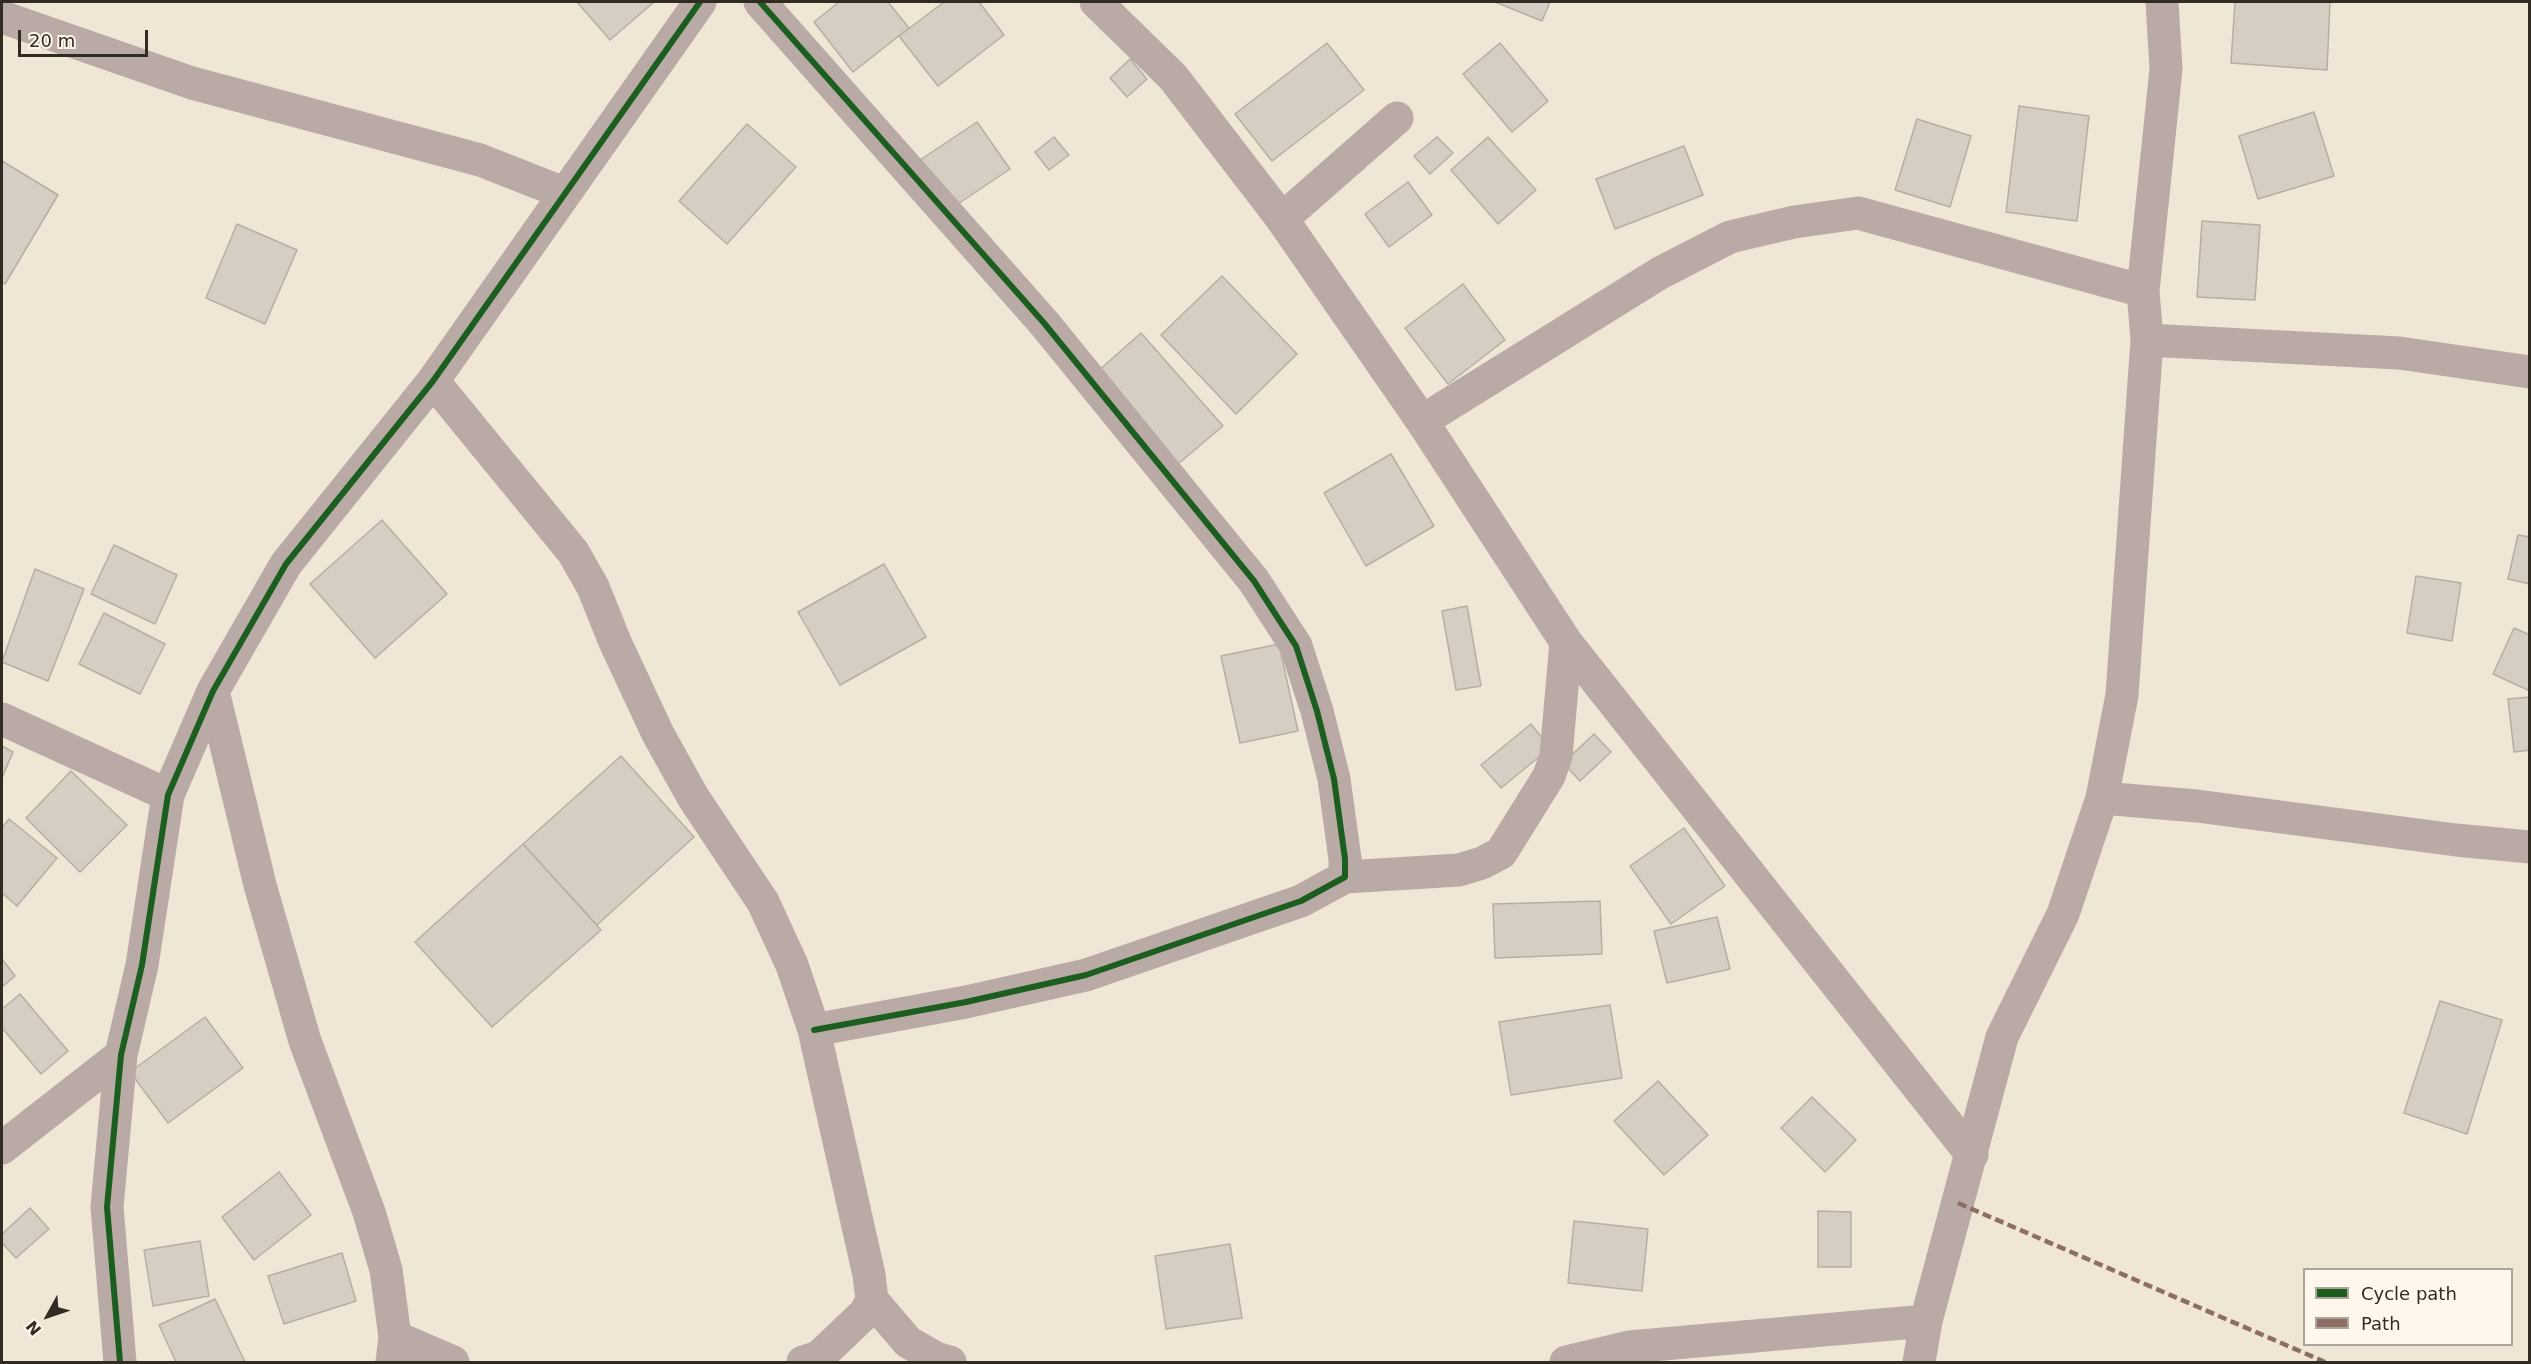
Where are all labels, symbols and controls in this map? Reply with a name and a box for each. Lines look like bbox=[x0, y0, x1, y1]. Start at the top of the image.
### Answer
scale bar bbox=[21, 18, 152, 56]
text: 20 m bbox=[29, 30, 75, 51]
legend bbox=[2303, 1268, 2513, 1346]
text: Cycle path bbox=[2361, 1283, 2457, 1304]
north arrow bbox=[18, 1286, 78, 1346]
text: Path bbox=[2361, 1313, 2401, 1334]
text: N bbox=[22, 1317, 45, 1339]

